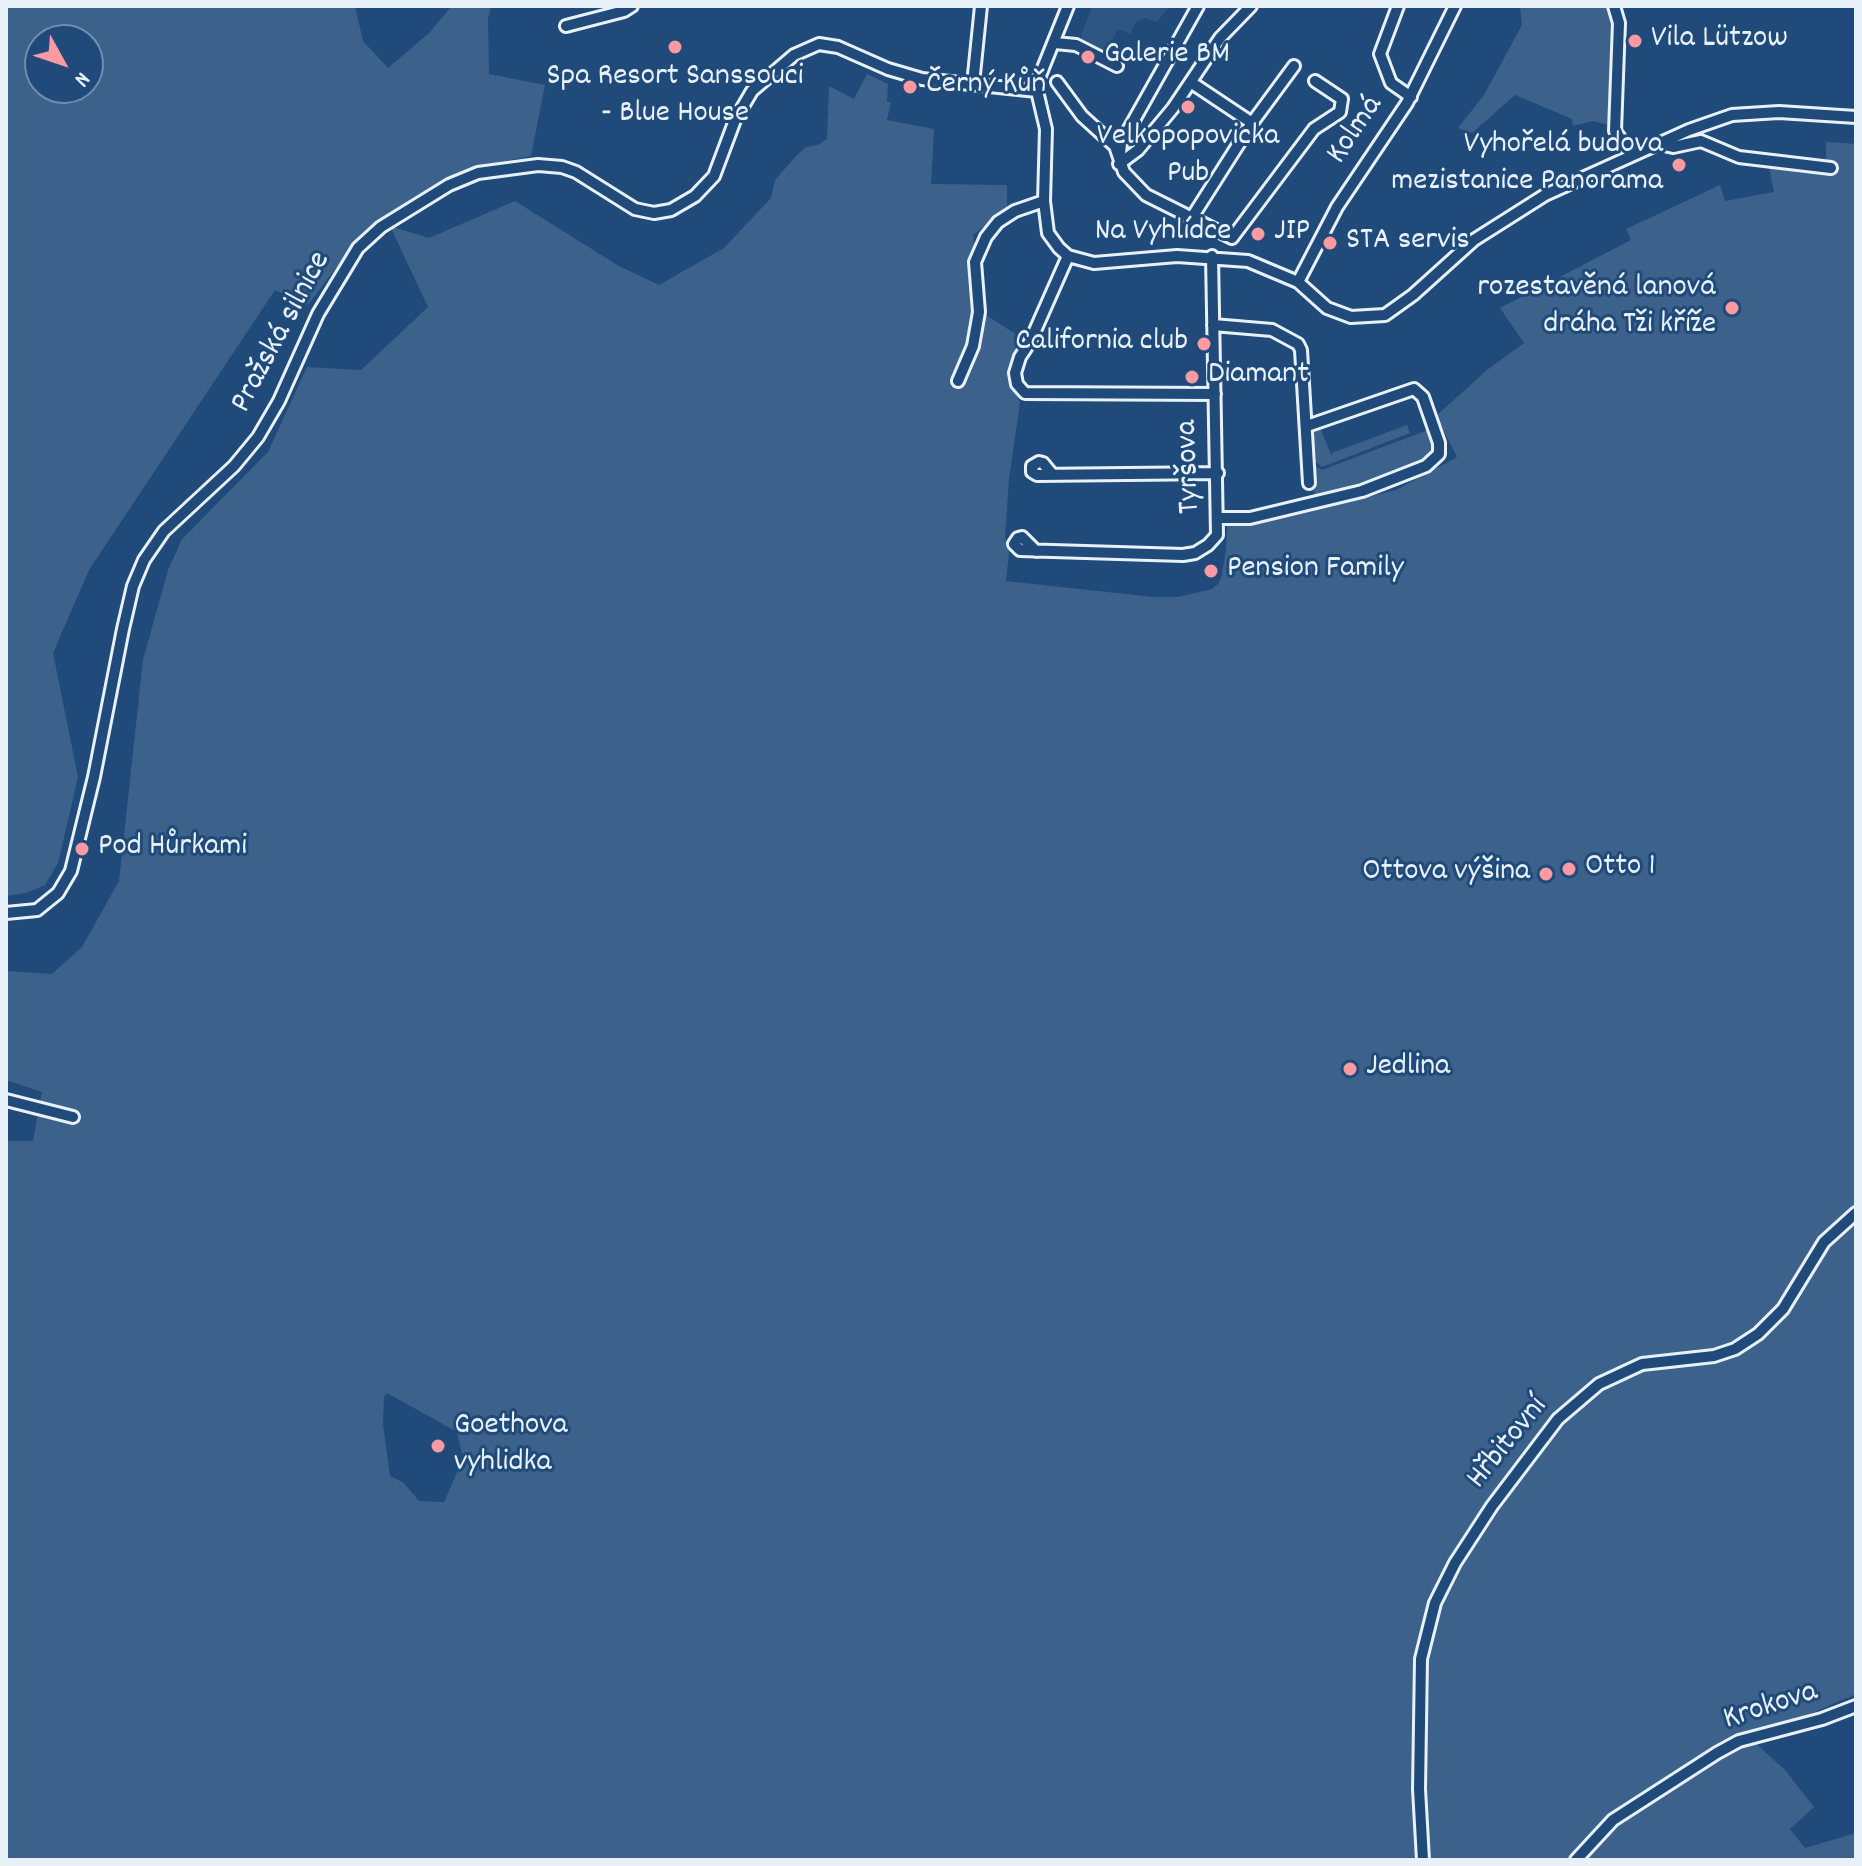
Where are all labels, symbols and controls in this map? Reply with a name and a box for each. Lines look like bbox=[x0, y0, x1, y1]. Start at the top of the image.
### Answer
place label: Vila Lützow bbox=[1651, 22, 1788, 60]
north arrow bbox=[24, 24, 104, 104]
marker: Vila Lützow bbox=[1626, 32, 1644, 50]
marker: Spa Resort Sanssouci - Blue House bbox=[666, 38, 684, 56]
place label: Galerie BM bbox=[1104, 38, 1230, 76]
marker: Galerie BM bbox=[1079, 48, 1097, 66]
place label: Spa Resort Sanssouci - Blue House bbox=[546, 60, 804, 135]
text: N bbox=[66, 64, 97, 93]
place label: Černý Kůň bbox=[926, 68, 1046, 106]
marker: Černý Kůň bbox=[901, 78, 919, 96]
street label: Kolmá bbox=[1320, 89, 1394, 173]
marker: Velkopopovicka Pub bbox=[1179, 98, 1197, 116]
place label: Velkopopovicka Pub bbox=[1097, 120, 1279, 195]
place label: Vyhořelá budova mezistanice Panorama bbox=[1391, 128, 1663, 203]
marker: Vyhořelá budova mezistanice Panorama bbox=[1670, 156, 1688, 174]
street label: Na Vyhlídce bbox=[1095, 215, 1231, 253]
place label: JIP bbox=[1274, 215, 1310, 253]
place label: STA servis bbox=[1346, 224, 1470, 262]
marker: JIP bbox=[1249, 225, 1267, 243]
marker: STA servis bbox=[1321, 234, 1339, 252]
street label: Pražská silnice bbox=[225, 246, 341, 420]
place label: rozestavěná lanová dráha Tži kříže bbox=[1477, 271, 1716, 346]
marker: rozestavěná lanová dráha Tži kříže bbox=[1723, 299, 1741, 317]
place label: California club bbox=[1015, 325, 1188, 363]
marker: California club bbox=[1195, 335, 1213, 353]
place label: Diamant bbox=[1208, 358, 1309, 396]
marker: Diamant bbox=[1183, 368, 1201, 386]
street label: Tyršova bbox=[1170, 419, 1212, 515]
place label: Pension Family bbox=[1227, 552, 1404, 590]
marker: Pension Family bbox=[1202, 562, 1220, 580]
place label: Pod Hůrkami bbox=[98, 830, 247, 868]
marker: Pod Hůrkami bbox=[73, 840, 91, 858]
place label: Otto 1 bbox=[1585, 850, 1656, 888]
place label: Ottova výšina bbox=[1362, 855, 1530, 893]
marker: Otto 1 bbox=[1560, 860, 1578, 878]
marker: Ottova výšina bbox=[1537, 865, 1555, 883]
place label: Jedlina bbox=[1366, 1050, 1450, 1088]
marker: Jedlina bbox=[1341, 1060, 1359, 1078]
street label: Hřbitovní bbox=[1460, 1390, 1558, 1498]
place label: Goethova vyhlidka bbox=[454, 1409, 568, 1484]
marker: Goethova vyhlidka bbox=[429, 1437, 447, 1455]
street label: Krokova bbox=[1719, 1675, 1823, 1741]

